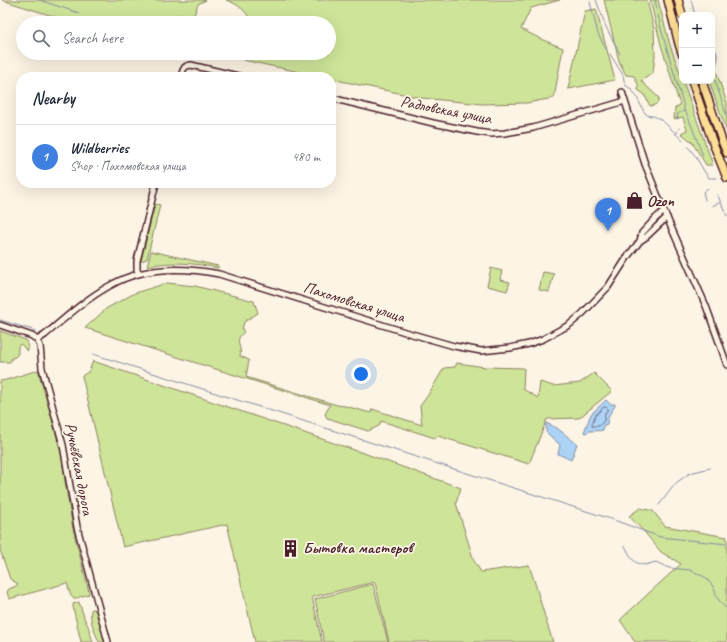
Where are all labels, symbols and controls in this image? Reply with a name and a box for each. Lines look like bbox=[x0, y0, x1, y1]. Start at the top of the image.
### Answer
map controls bbox=[679, 12, 715, 84]
button: + bbox=[679, 12, 715, 48]
search box bbox=[16, 16, 336, 60]
icon: search bbox=[30, 27, 52, 49]
text: Search here bbox=[62, 29, 123, 48]
button: − bbox=[679, 48, 715, 84]
text: Nearby bbox=[32, 88, 75, 109]
street label: Радловская улица bbox=[399, 91, 494, 129]
text: Wildberries bbox=[70, 139, 129, 158]
text: 1 bbox=[42, 149, 48, 165]
text: 480 m bbox=[292, 149, 320, 165]
text: Shop · Пахомовская улица bbox=[70, 158, 186, 174]
shop icon: Ozon bbox=[624, 191, 644, 211]
place label: Ozon bbox=[647, 191, 674, 211]
pin: 1 bbox=[595, 198, 621, 231]
street label: Пахомовская улица bbox=[301, 277, 408, 327]
your location bbox=[351, 364, 371, 384]
street label: Ручьёвская дорога bbox=[60, 421, 98, 518]
building icon: Бытовка мастеров bbox=[280, 538, 300, 558]
place label: Бытовка мастеров bbox=[303, 538, 415, 558]

